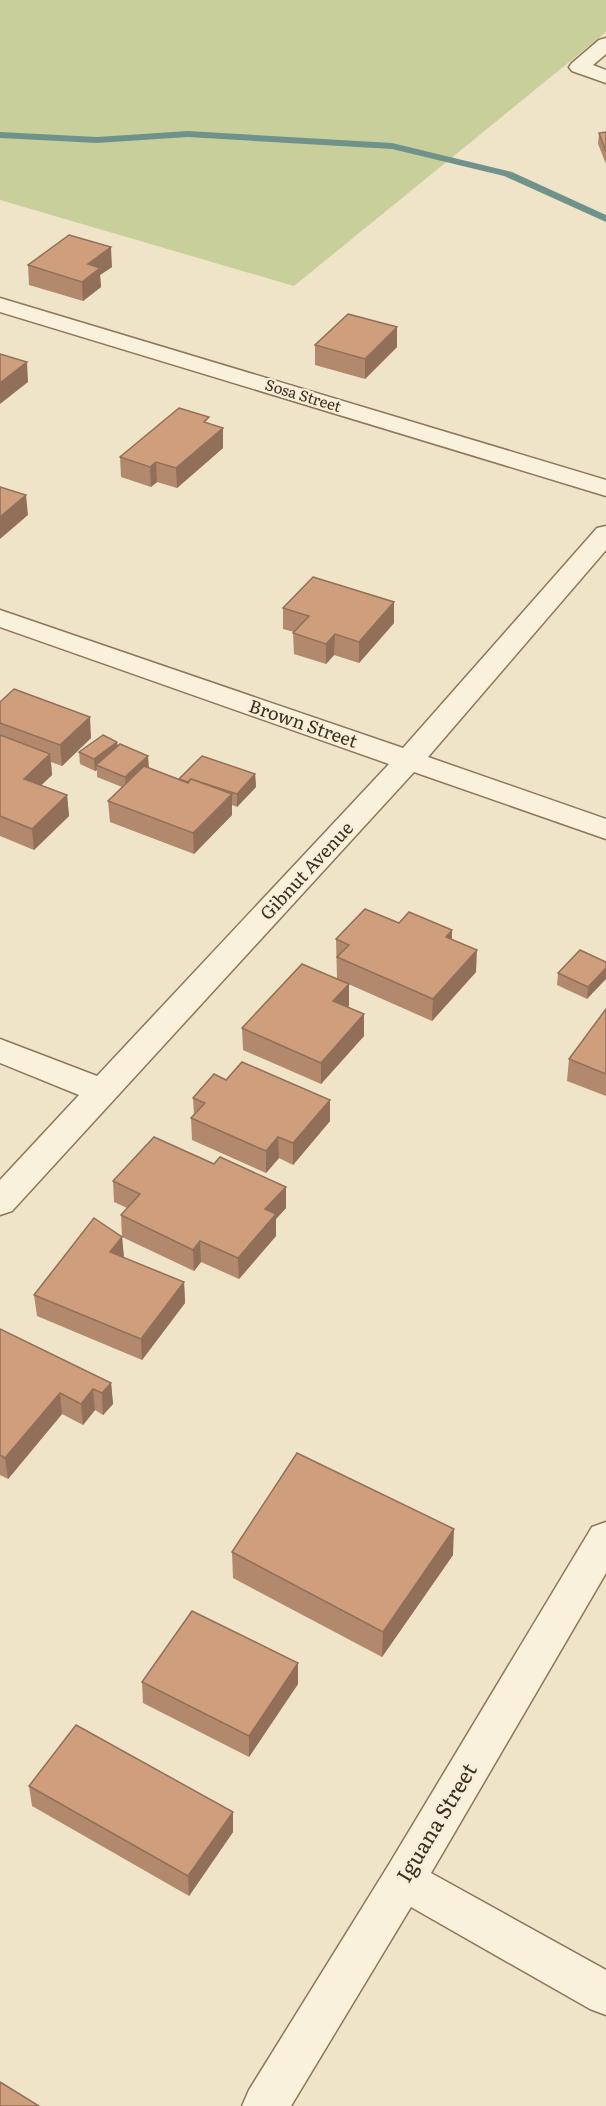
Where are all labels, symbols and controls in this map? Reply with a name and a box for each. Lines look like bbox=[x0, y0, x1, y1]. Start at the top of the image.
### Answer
street label: Sosa Street bbox=[263, 372, 344, 417]
street label: Brown Street bbox=[246, 691, 362, 754]
street label: Gibnut Avenue bbox=[253, 815, 359, 925]
street label: Iguana Street bbox=[387, 1756, 483, 1887]

